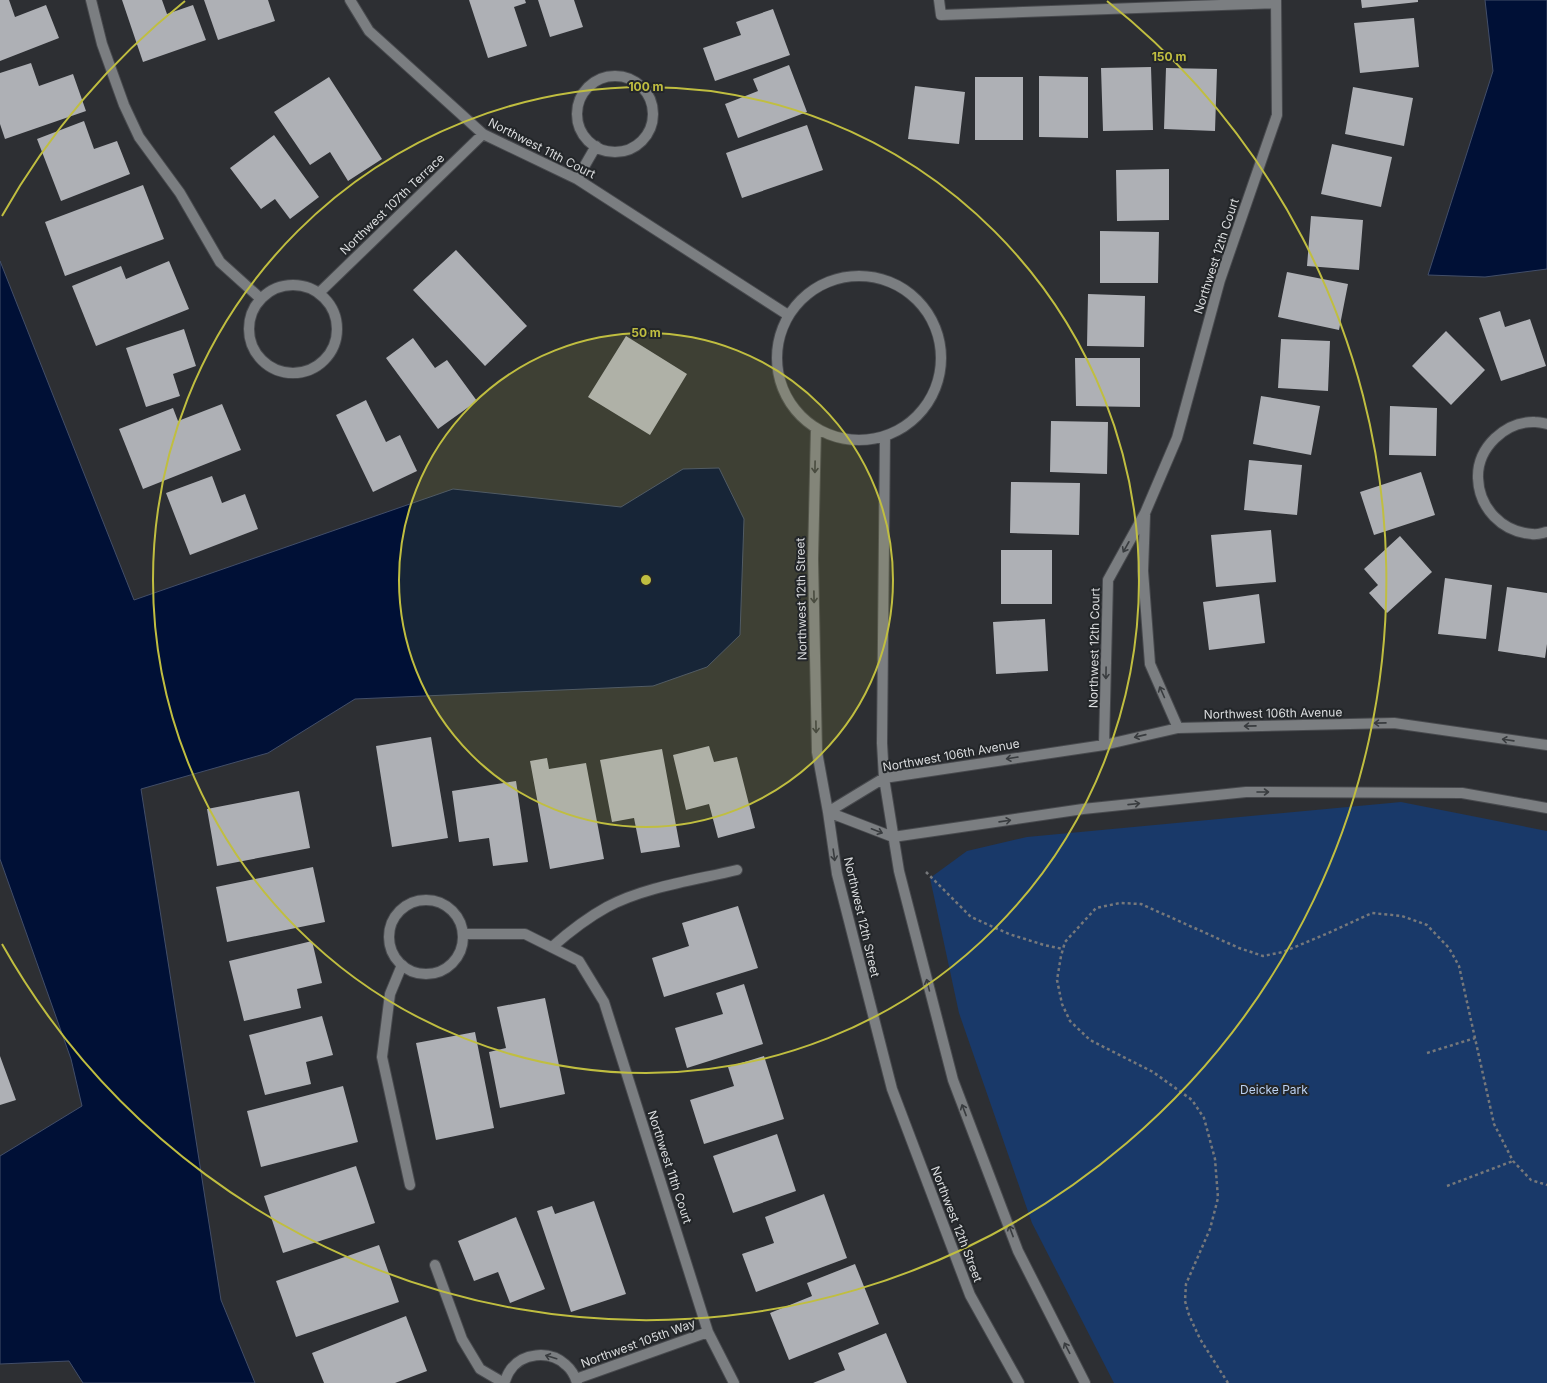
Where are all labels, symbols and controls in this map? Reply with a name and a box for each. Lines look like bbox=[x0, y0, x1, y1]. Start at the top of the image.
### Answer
text: 150 m bbox=[1152, 49, 1186, 64]
text: 100 m bbox=[628, 79, 664, 94]
street label: Northwest 11th Court bbox=[486, 114, 598, 182]
street label: Northwest 107th Terrace bbox=[337, 150, 447, 258]
street label: Northwest 12th Court bbox=[1190, 196, 1242, 316]
text: 50 m bbox=[631, 325, 661, 340]
one-way arrow bbox=[811, 460, 819, 473]
street label: Northwest 12th Street bbox=[792, 537, 810, 660]
one-way arrow bbox=[1122, 541, 1129, 553]
centre of rings bbox=[639, 573, 653, 587]
street label: Northwest 12th Court bbox=[1085, 588, 1103, 708]
one-way arrow bbox=[810, 590, 818, 603]
one-way arrow bbox=[1102, 666, 1110, 679]
one-way arrow bbox=[1158, 686, 1166, 698]
street label: Northwest 106th Avenue bbox=[1204, 704, 1342, 722]
one-way arrow bbox=[812, 720, 820, 733]
one-way arrow bbox=[1374, 720, 1387, 727]
one-way arrow bbox=[1244, 722, 1257, 730]
one-way arrow bbox=[1134, 733, 1147, 741]
street label: Northwest 106th Avenue bbox=[881, 736, 1021, 774]
one-way arrow bbox=[1502, 736, 1515, 744]
one-way arrow bbox=[1006, 754, 1019, 762]
one-way arrow bbox=[1256, 788, 1269, 796]
one-way arrow bbox=[1127, 800, 1140, 807]
one-way arrow bbox=[998, 817, 1011, 825]
one-way arrow bbox=[871, 828, 883, 835]
one-way arrow bbox=[830, 849, 838, 862]
street label: Northwest 12th Street bbox=[841, 856, 883, 979]
one-way arrow bbox=[924, 979, 931, 992]
park label: Deicke Park bbox=[1240, 1082, 1308, 1097]
one-way arrow bbox=[960, 1104, 968, 1116]
street label: Northwest 11th Court bbox=[645, 1108, 695, 1226]
street label: Northwest 12th Street bbox=[928, 1164, 986, 1284]
one-way arrow bbox=[1006, 1226, 1014, 1238]
street label: Northwest 105th Way bbox=[579, 1315, 698, 1371]
one-way arrow bbox=[1063, 1342, 1070, 1354]
one-way arrow bbox=[545, 1353, 558, 1360]

